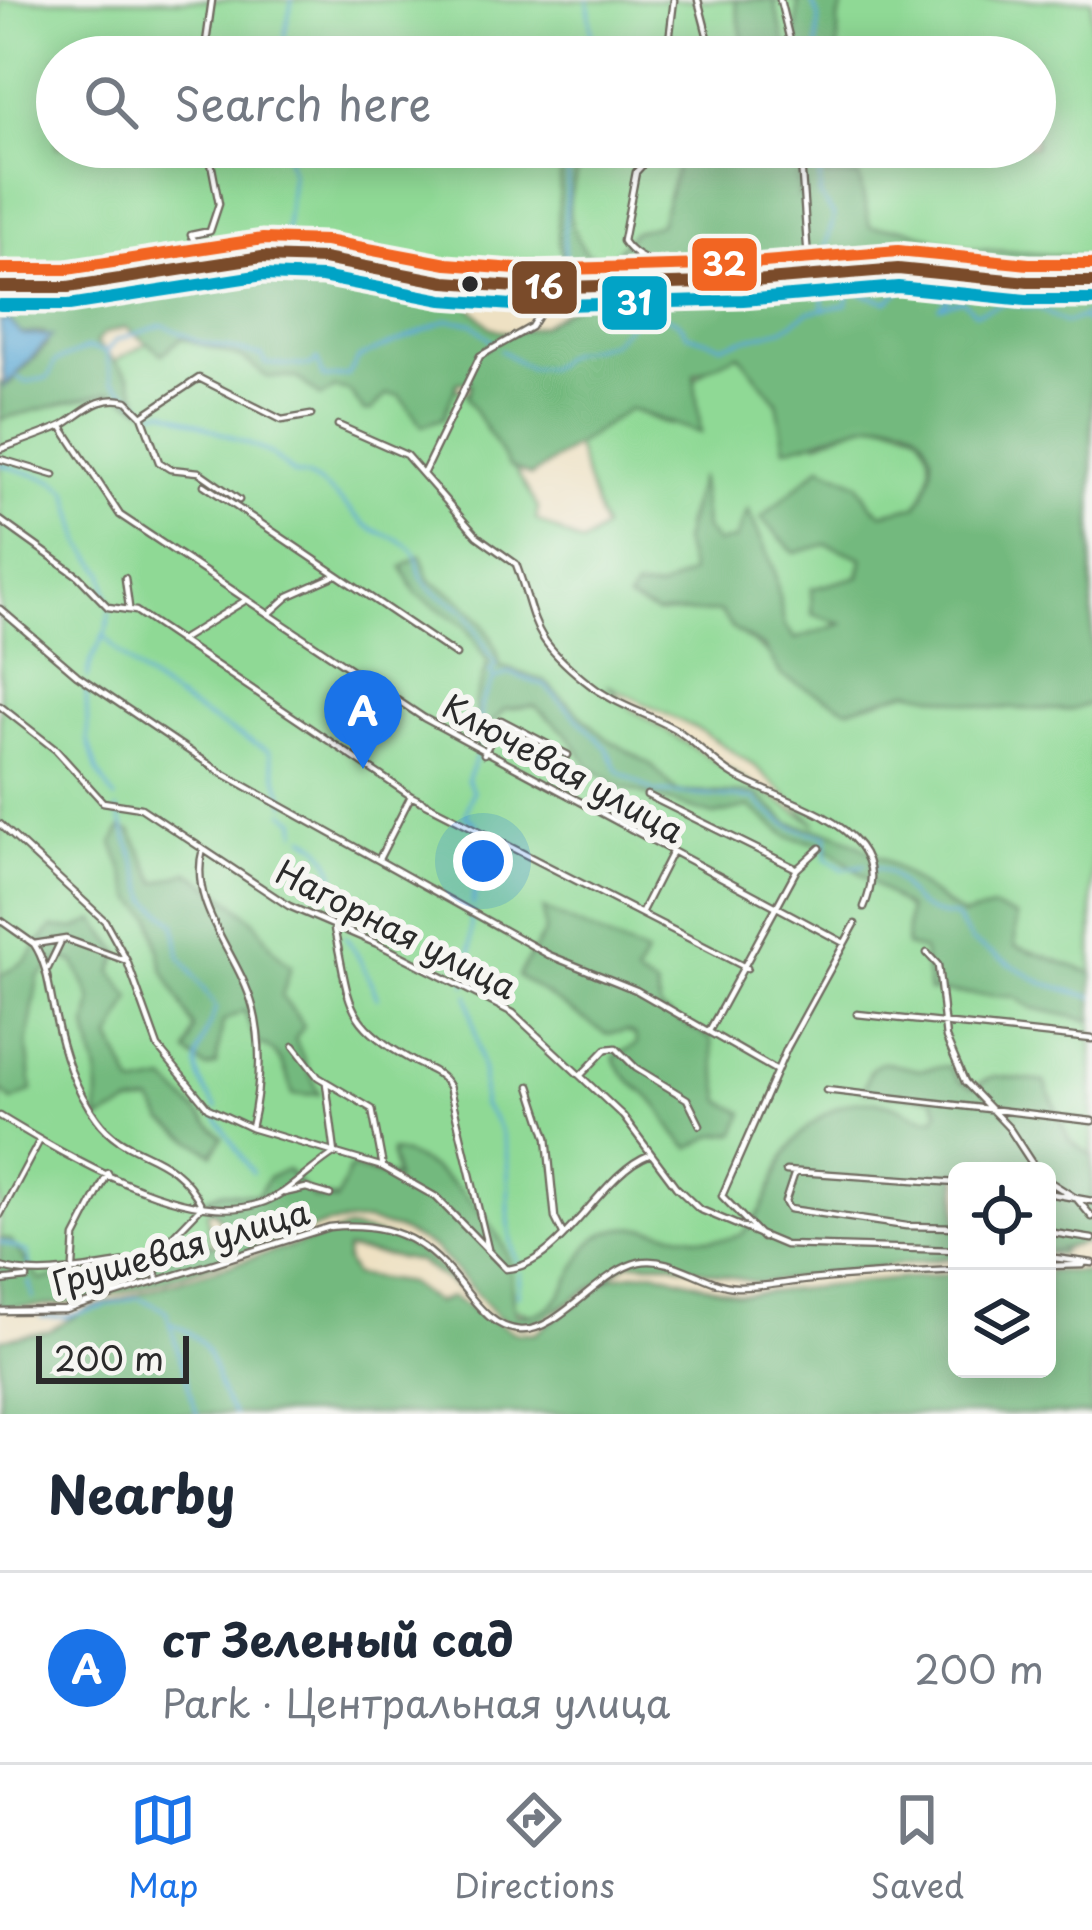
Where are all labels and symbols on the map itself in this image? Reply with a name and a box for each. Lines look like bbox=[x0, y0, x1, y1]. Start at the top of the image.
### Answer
line badge: 32 bbox=[690, 236, 759, 293]
text: 32 bbox=[702, 237, 746, 287]
line badge: 16 bbox=[510, 259, 579, 316]
text: 16 bbox=[524, 260, 564, 310]
unlabelled marker bbox=[459, 273, 481, 295]
line badge: 31 bbox=[600, 274, 669, 332]
text: 31 bbox=[616, 276, 652, 326]
pin: A bbox=[324, 670, 402, 769]
street label: Ключевая улица bbox=[434, 680, 694, 854]
your location bbox=[453, 831, 513, 891]
street label: Нагорная улица bbox=[268, 846, 526, 1010]
street label: Грушевая улица bbox=[45, 1185, 315, 1307]
scale bar bbox=[36, 1330, 189, 1383]

